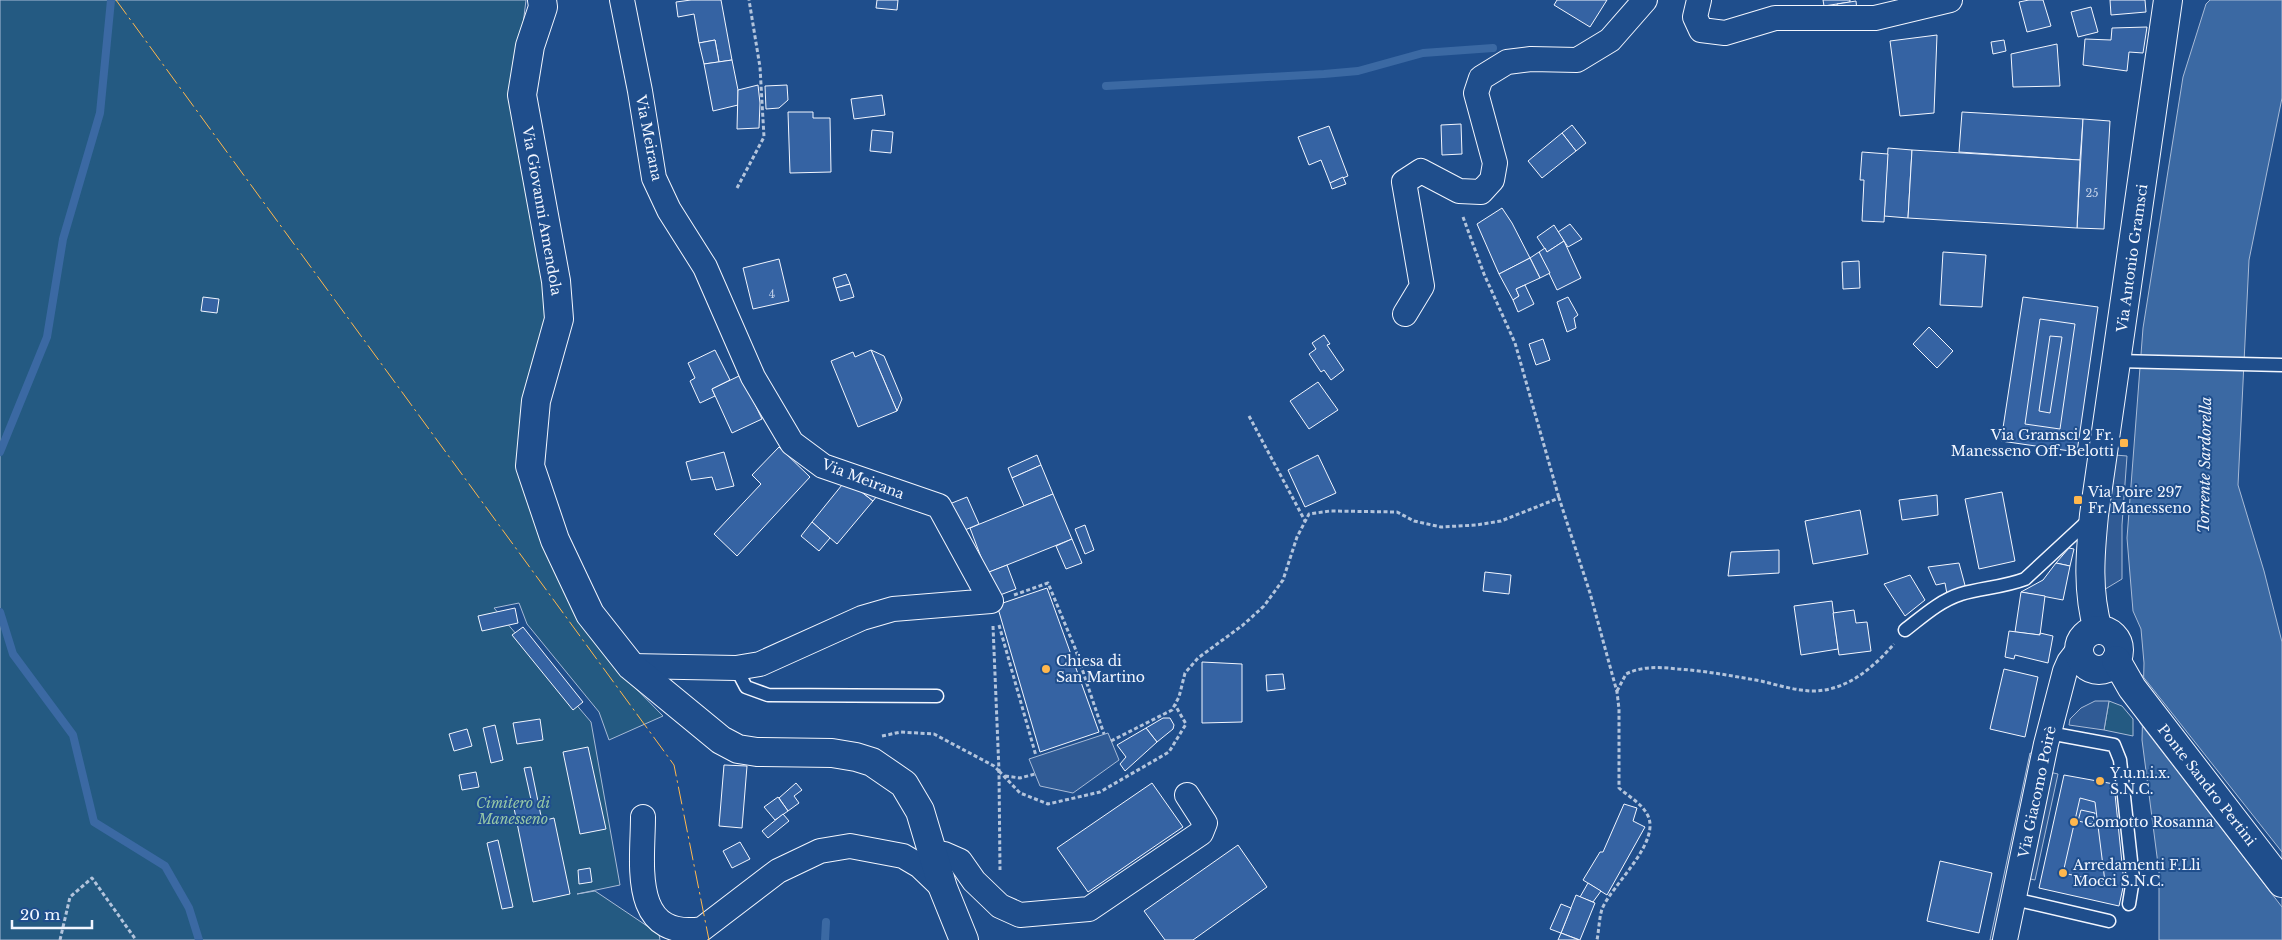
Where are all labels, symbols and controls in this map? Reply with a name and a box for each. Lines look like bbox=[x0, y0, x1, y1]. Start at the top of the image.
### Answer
street label: Via Meirana bbox=[632, 93, 666, 183]
street label: Via Giovanni Amendola bbox=[518, 124, 566, 297]
street label: Via Antonio Gramsci bbox=[2113, 183, 2151, 334]
house number: 25 bbox=[2085, 186, 2099, 200]
house number: 4 bbox=[769, 287, 775, 301]
water label: Torrente Sardorella bbox=[2194, 397, 2215, 533]
place label: Via Gramsci 2 Fr. Manesseno Off. Belotti bbox=[1951, 426, 2114, 460]
marker: Via Gramsci 2 Fr. Manesseno Off. Belotti bbox=[2118, 437, 2130, 449]
street label: Via Meirana bbox=[818, 455, 907, 503]
place label: Via Poire 297 Fr. Manesseno bbox=[2087, 483, 2191, 517]
marker: Via Poire 297 Fr. Manesseno bbox=[2072, 494, 2084, 506]
place label: Chiesa di San Martino bbox=[1056, 652, 1145, 686]
marker: Chiesa di San Martino bbox=[1040, 663, 1052, 675]
street label: Ponte Sandro Pertini bbox=[2154, 721, 2260, 850]
street label: Via Giacomo Poirè bbox=[2014, 724, 2060, 861]
place label: Y.u.n.i.x. S.N.C. bbox=[2109, 764, 2170, 798]
marker: Y.u.n.i.x. S.N.C. bbox=[2094, 775, 2106, 787]
park label: Cimitero di Manesseno bbox=[476, 794, 550, 828]
place label: Comotto Rosanna bbox=[2084, 813, 2214, 831]
marker: Comotto Rosanna bbox=[2068, 816, 2080, 828]
place label: Arredamenti F.Lli Mocci S.N.C. bbox=[2072, 856, 2201, 890]
marker: Arredamenti F.Lli Mocci S.N.C. bbox=[2057, 867, 2069, 879]
scale bar bbox=[12, 898, 92, 930]
text: 20 m bbox=[20, 905, 60, 924]

